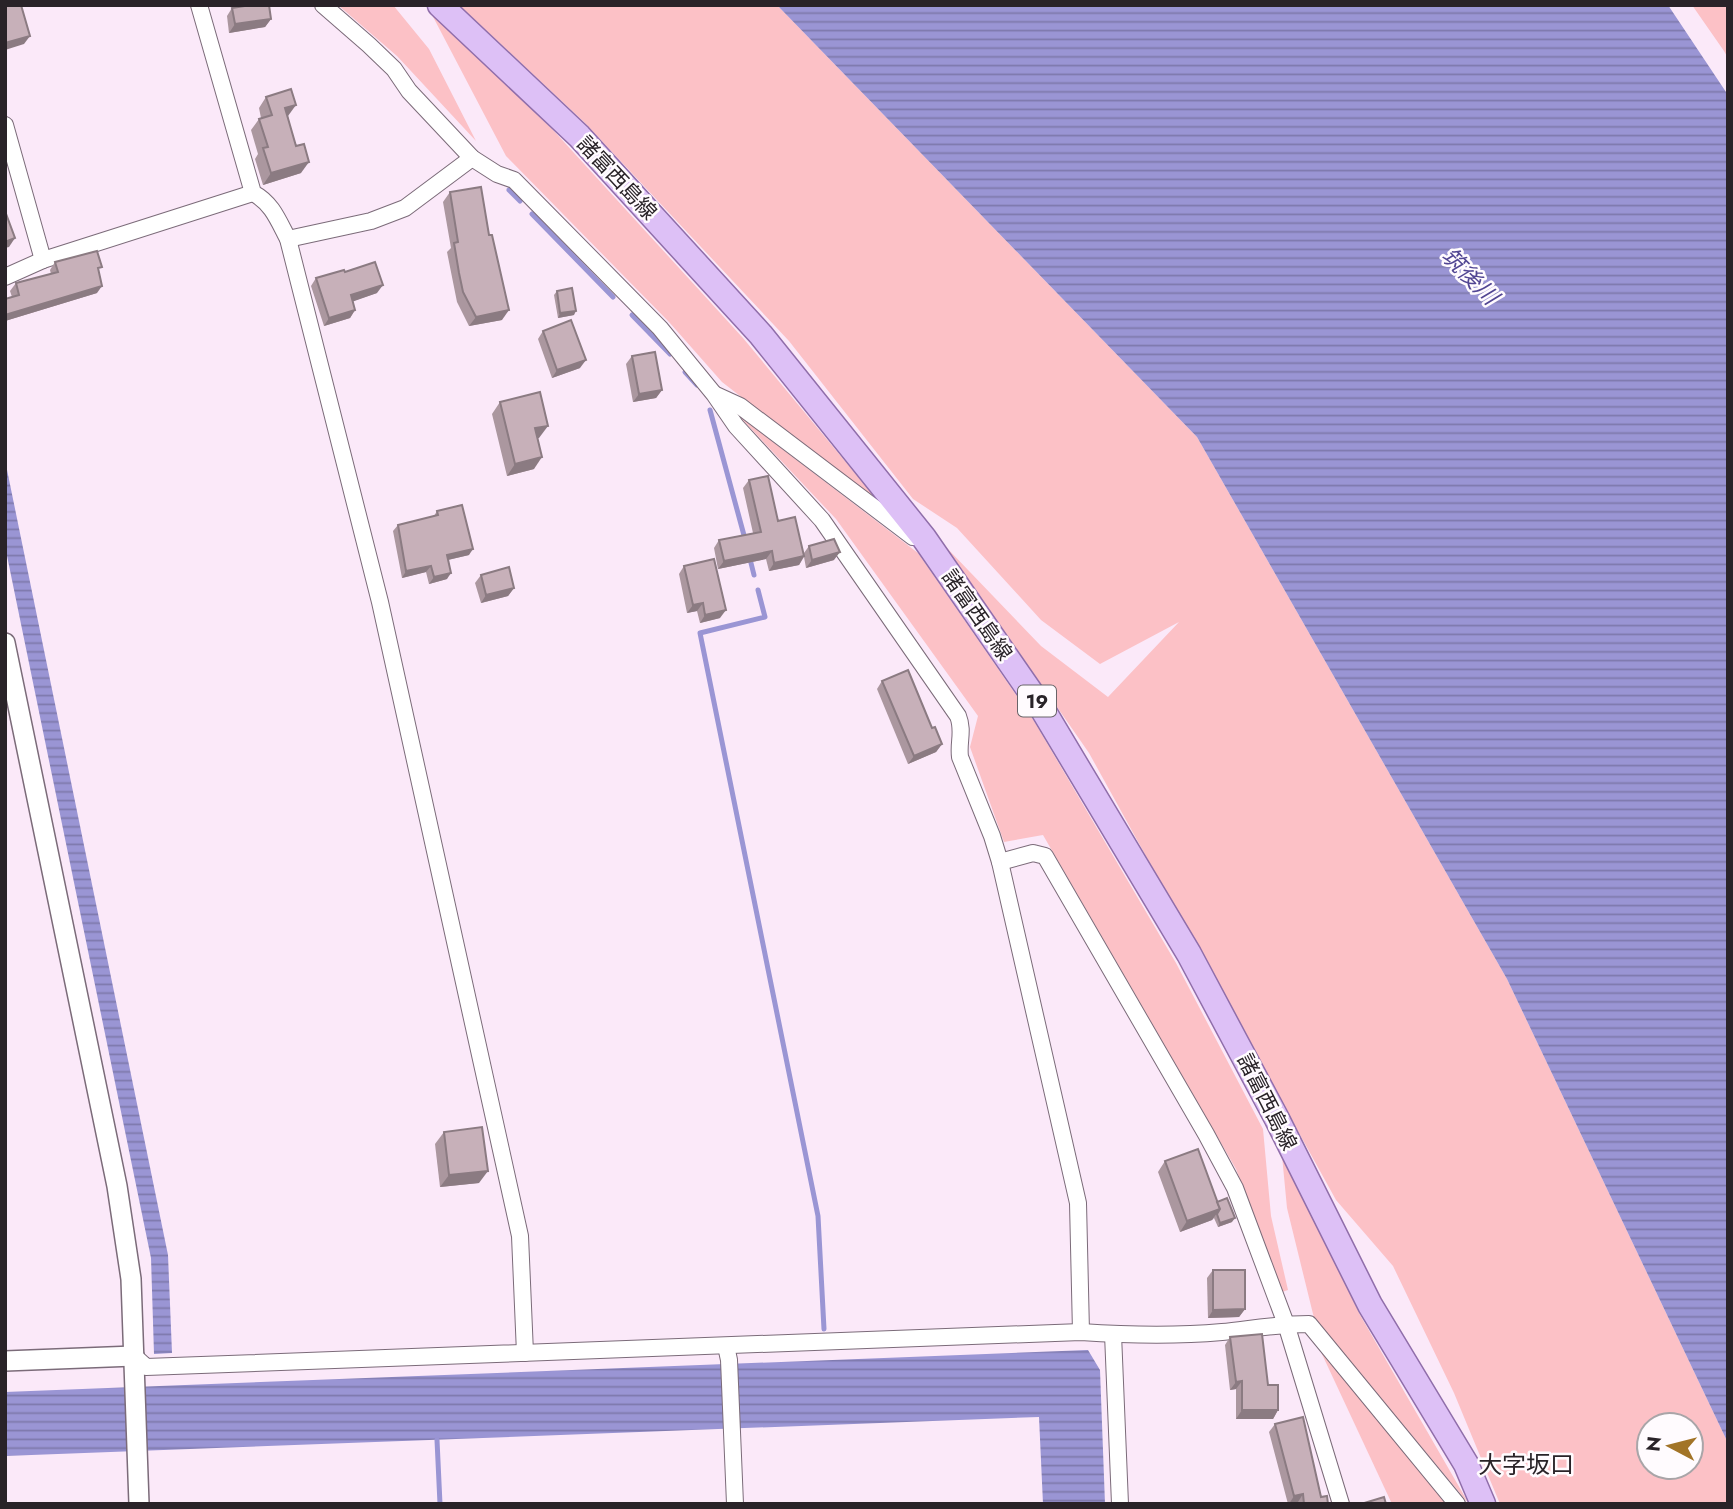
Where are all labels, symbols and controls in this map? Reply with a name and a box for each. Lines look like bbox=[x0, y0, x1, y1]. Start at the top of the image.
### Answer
street label: 諸富西島線 bbox=[570, 129, 664, 227]
water label: 筑後川 bbox=[1434, 240, 1509, 315]
street label: 諸富西島線 bbox=[935, 563, 1019, 667]
road number: 19 bbox=[1018, 686, 1056, 716]
street label: 諸富西島線 bbox=[1230, 1048, 1304, 1156]
north arrow bbox=[1635, 1411, 1705, 1481]
text: N bbox=[1639, 1435, 1668, 1453]
district label: 大字坂口 bbox=[1478, 1447, 1574, 1482]

